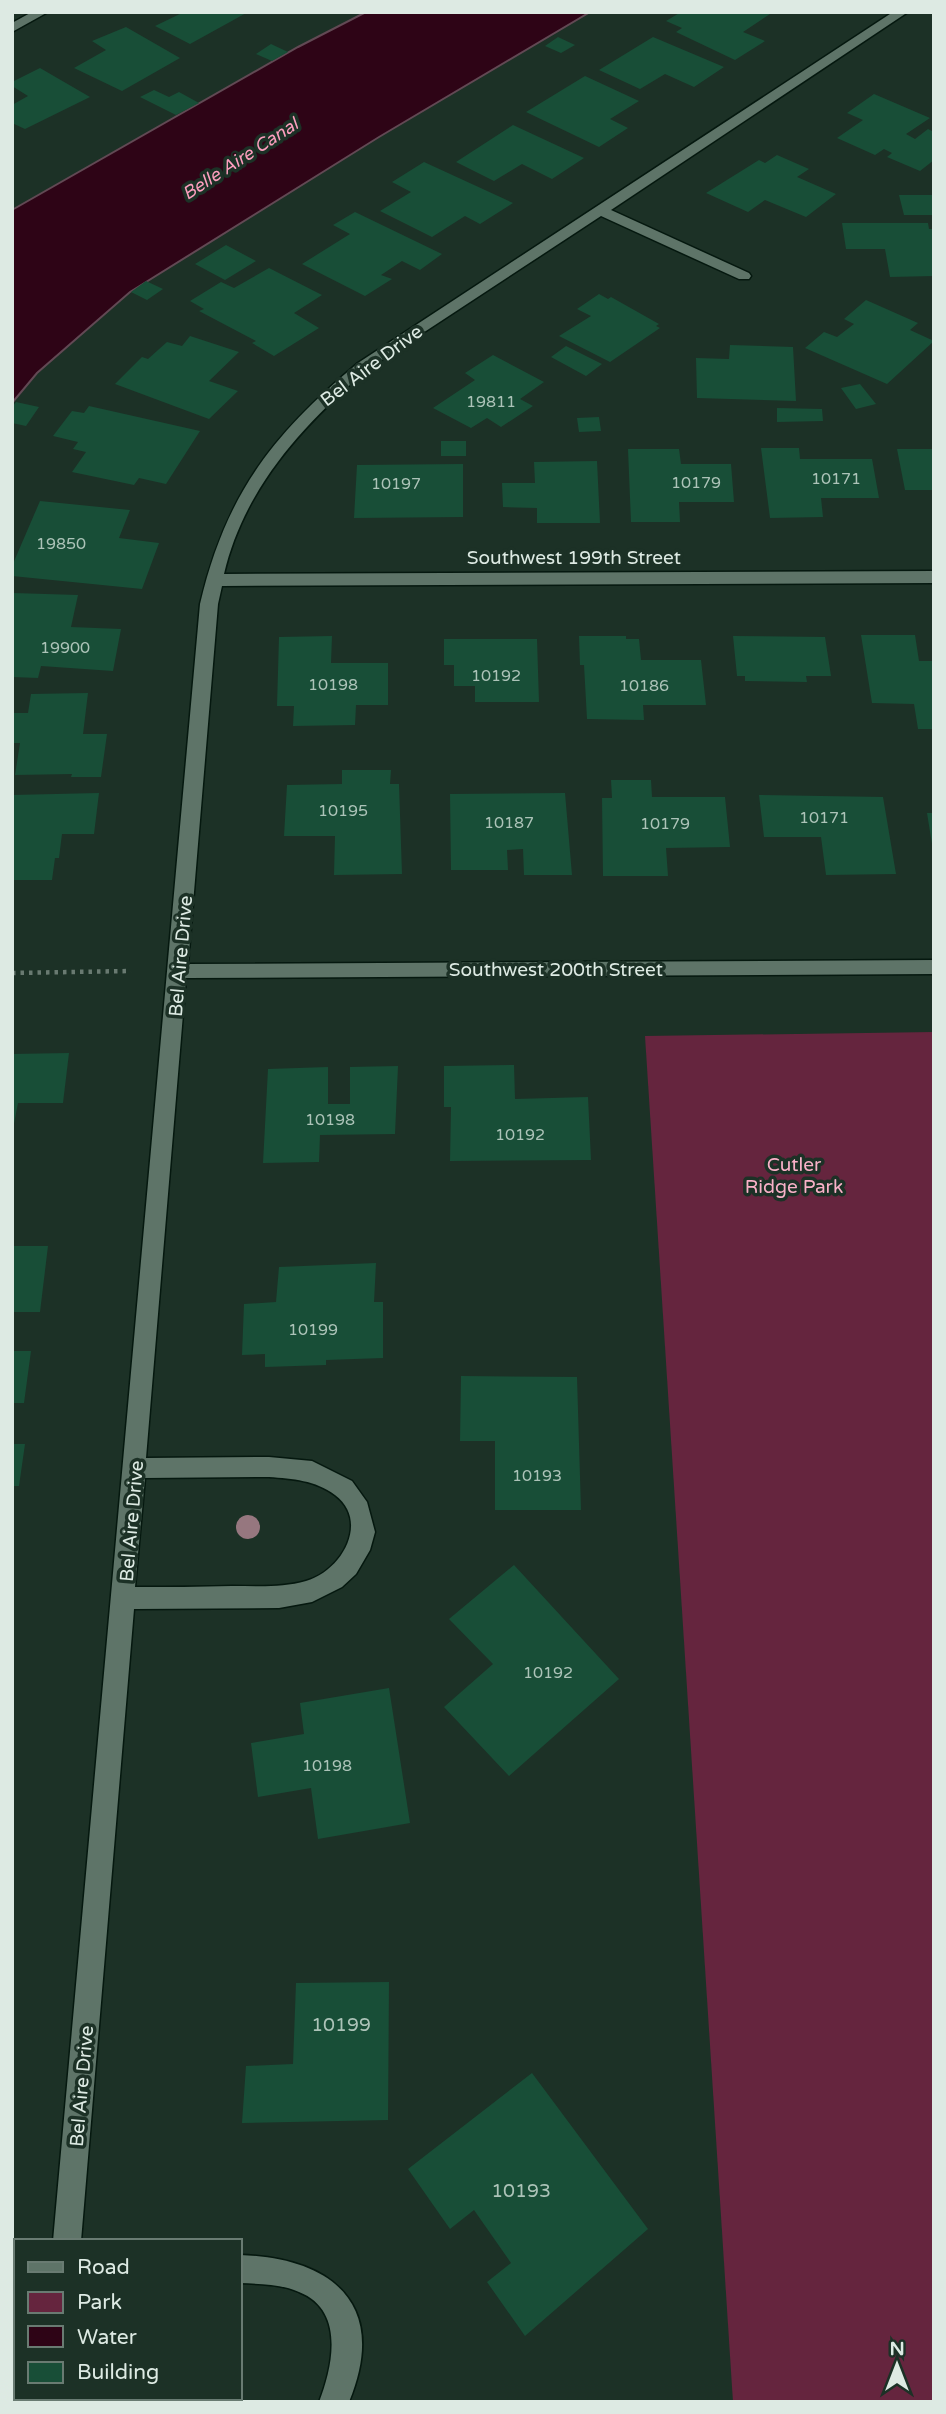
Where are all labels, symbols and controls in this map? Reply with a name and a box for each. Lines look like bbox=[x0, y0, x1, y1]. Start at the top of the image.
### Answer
water label: Belle Aire Canal bbox=[178, 112, 304, 205]
street label: Bel Aire Drive bbox=[316, 320, 427, 411]
house number: 19811 bbox=[466, 392, 516, 412]
house number: 10171 bbox=[811, 469, 861, 489]
house number: 10179 bbox=[671, 473, 721, 493]
house number: 10197 bbox=[371, 474, 421, 494]
house number: 19850 bbox=[36, 534, 86, 554]
street label: Southwest 199th Street bbox=[467, 547, 681, 569]
house number: 19900 bbox=[40, 638, 90, 658]
house number: 10192 bbox=[471, 666, 521, 686]
house number: 10198 bbox=[308, 675, 358, 695]
house number: 10186 bbox=[619, 676, 669, 696]
house number: 10195 bbox=[318, 801, 368, 821]
house number: 10171 bbox=[799, 808, 849, 828]
house number: 10187 bbox=[484, 813, 534, 833]
house number: 10179 bbox=[640, 814, 690, 834]
street label: Bel Aire Drive bbox=[165, 894, 197, 1018]
street label: Southwest 200th Street bbox=[449, 959, 663, 981]
house number: 10198 bbox=[305, 1110, 355, 1130]
house number: 10192 bbox=[495, 1125, 545, 1145]
park label: Cutler Ridge Park bbox=[745, 1154, 843, 1198]
house number: 10199 bbox=[288, 1320, 338, 1340]
street label: Bel Aire Drive bbox=[116, 1459, 148, 1583]
house number: 10193 bbox=[512, 1466, 562, 1486]
house number: 10192 bbox=[523, 1663, 573, 1683]
house number: 10198 bbox=[302, 1756, 352, 1776]
house number: 10199 bbox=[311, 2014, 371, 2036]
street label: Bel Aire Drive bbox=[66, 2024, 98, 2148]
house number: 10193 bbox=[491, 2180, 551, 2202]
legend bbox=[14, 2239, 242, 2400]
text: Road bbox=[77, 2255, 130, 2280]
text: Park bbox=[77, 2290, 122, 2315]
text: Water bbox=[77, 2325, 137, 2350]
north arrow bbox=[862, 2330, 932, 2400]
text: N bbox=[889, 2338, 905, 2360]
text: Building bbox=[77, 2360, 159, 2385]

